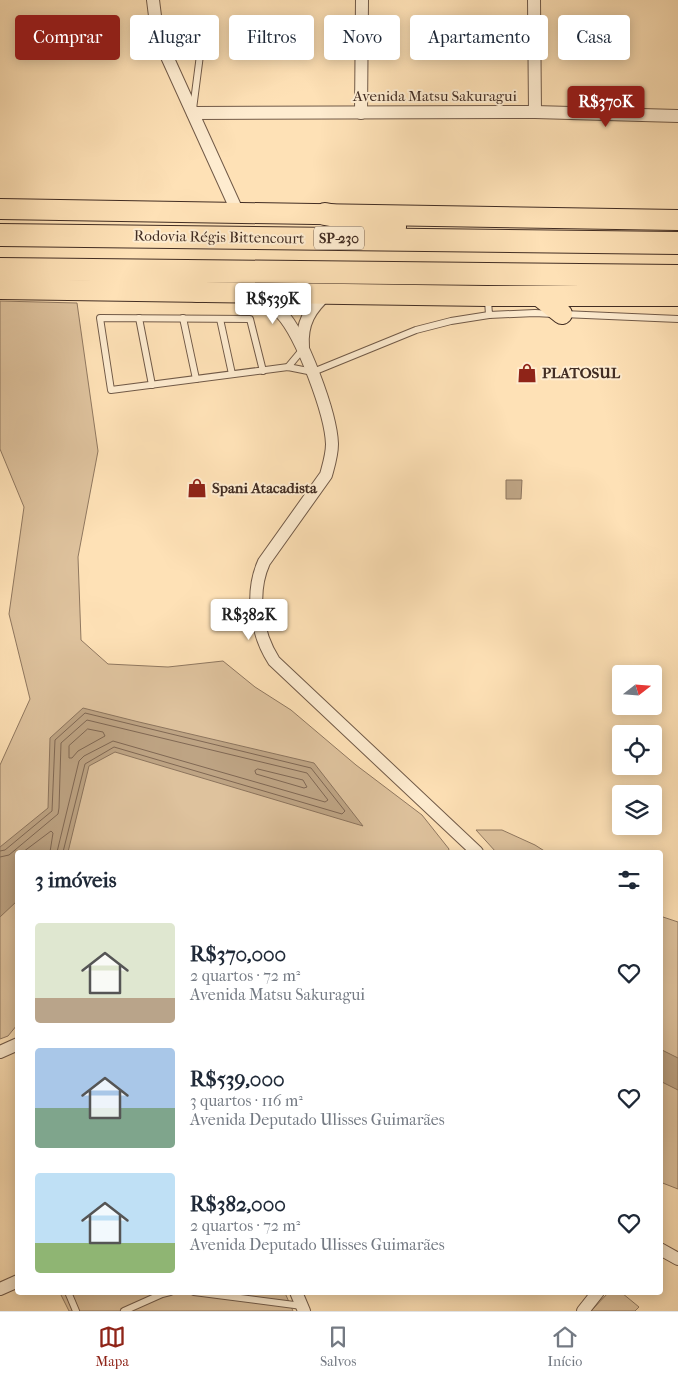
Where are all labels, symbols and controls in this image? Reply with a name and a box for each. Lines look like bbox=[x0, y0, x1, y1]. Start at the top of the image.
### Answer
chip: Comprar bbox=[15, 15, 120, 60]
chip: Alugar bbox=[130, 15, 219, 60]
chip: Filtros bbox=[229, 15, 314, 60]
chip: Novo bbox=[324, 15, 400, 60]
chip: Apartamento bbox=[410, 15, 548, 60]
chip: Casa bbox=[558, 15, 630, 60]
pin: R$370K bbox=[565, 86, 647, 128]
street label: Avenida Matsu Sakuragui bbox=[352, 87, 518, 105]
text: R$370K bbox=[578, 92, 634, 111]
street label: Rodovia Régis Bittencourt bbox=[134, 227, 305, 247]
road number: SP-230 bbox=[314, 227, 364, 250]
pin: R$539K bbox=[232, 282, 314, 325]
text: R$539K bbox=[246, 289, 300, 308]
shop icon: PLATOSUL bbox=[516, 362, 538, 384]
place label: PLATOSUL bbox=[542, 364, 621, 382]
shop icon: Spani Atacadista bbox=[186, 477, 208, 499]
place label: Spani Atacadista bbox=[212, 479, 318, 497]
pin: R$382K bbox=[208, 598, 290, 641]
text: R$382K bbox=[222, 605, 276, 624]
north arrow bbox=[612, 665, 662, 715]
map controls bbox=[612, 665, 662, 835]
button: locate bbox=[612, 725, 662, 775]
button: layers bbox=[612, 785, 662, 835]
icon: filters bbox=[615, 866, 643, 894]
text: 3 imóveis bbox=[35, 868, 116, 892]
text: R$370,000 bbox=[190, 942, 286, 966]
icon: home bbox=[75, 943, 135, 1003]
icon: heart bbox=[615, 959, 643, 987]
text: 2 quartos · 72 m² bbox=[190, 966, 300, 985]
text: Avenida Matsu Sakuragui bbox=[190, 985, 365, 1004]
text: R$539,000 bbox=[190, 1067, 285, 1091]
icon: home bbox=[75, 1068, 135, 1128]
icon: heart bbox=[615, 1084, 643, 1112]
text: 3 quartos · 116 m² bbox=[190, 1091, 303, 1110]
text: Avenida Deputado Ulisses Guimarães bbox=[190, 1110, 445, 1129]
text: R$382,000 bbox=[190, 1192, 286, 1216]
icon: home bbox=[75, 1193, 135, 1253]
icon: heart bbox=[615, 1209, 643, 1237]
text: 2 quartos · 72 m² bbox=[190, 1216, 300, 1235]
text: Avenida Deputado Ulisses Guimarães bbox=[190, 1235, 445, 1254]
tab: Mapa bbox=[96, 1323, 129, 1370]
tab: Salvos bbox=[320, 1323, 356, 1370]
tab: Início bbox=[547, 1323, 582, 1370]

